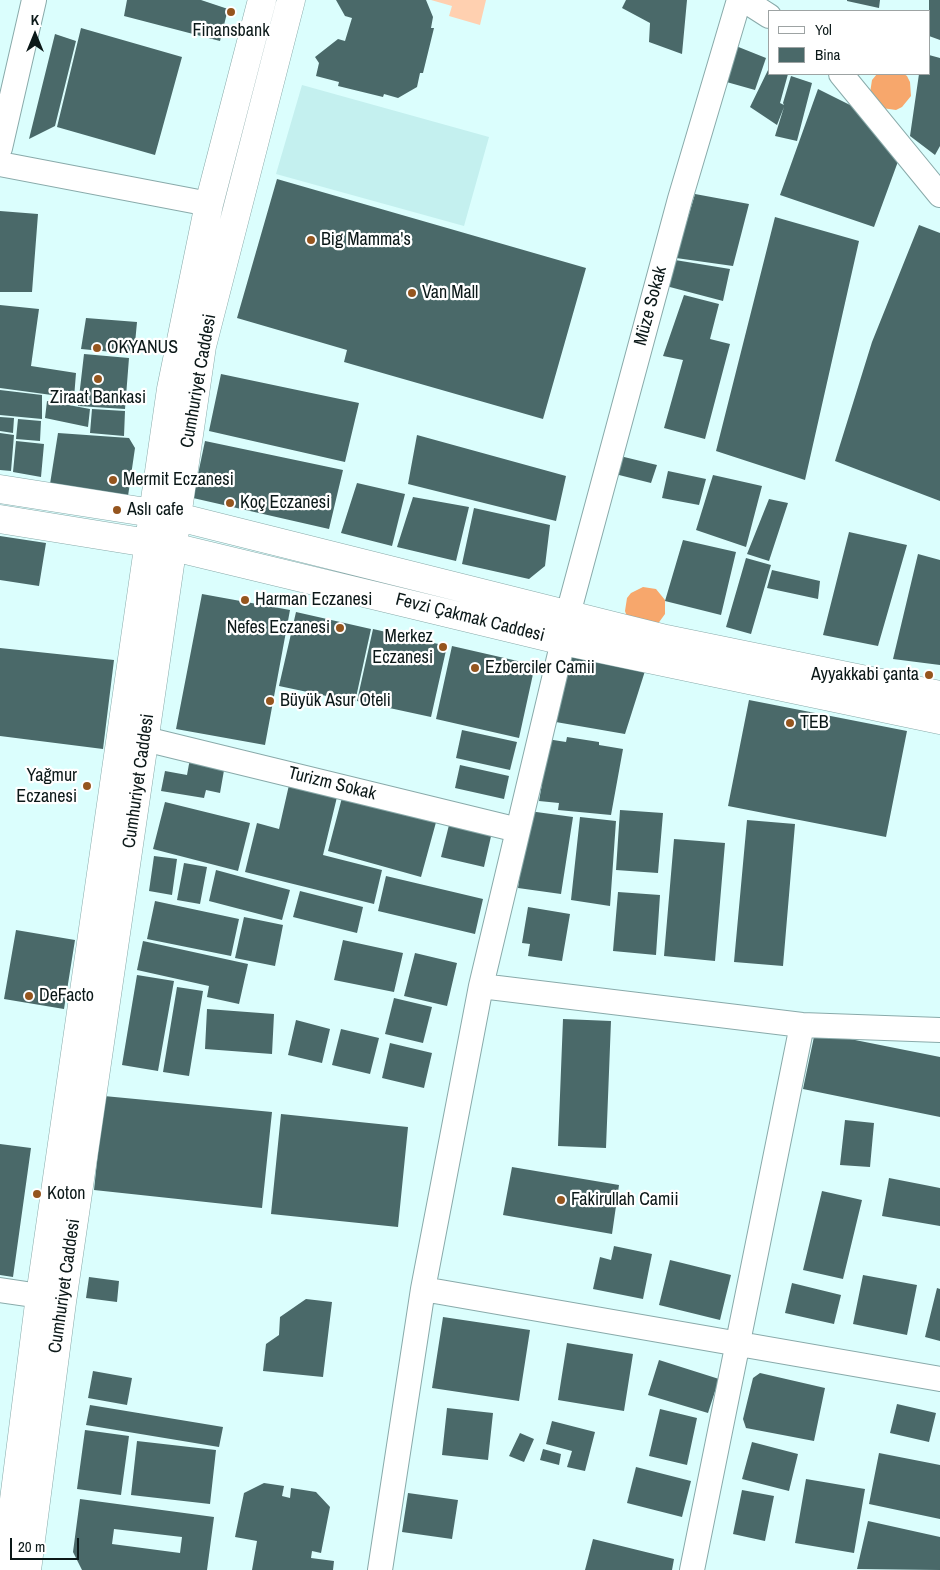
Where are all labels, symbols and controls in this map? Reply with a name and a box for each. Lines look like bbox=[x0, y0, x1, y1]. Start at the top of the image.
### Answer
marker: Finansbank bbox=[225, 6, 237, 18]
north arrow bbox=[10, 10, 60, 60]
legend bbox=[768, 10, 930, 75]
text: K bbox=[31, 11, 39, 29]
text: Yol bbox=[815, 19, 832, 40]
place label: Finansbank bbox=[192, 20, 270, 42]
text: Bina bbox=[815, 44, 840, 65]
place label: Big Mamma's bbox=[321, 229, 411, 251]
marker: Big Mamma's bbox=[305, 234, 317, 246]
street label: Müze Sokak bbox=[630, 264, 672, 348]
place label: Van Mall bbox=[422, 282, 478, 304]
marker: Van Mall bbox=[406, 287, 418, 299]
street label: Cumhuriyet Caddesi bbox=[177, 312, 221, 450]
place label: OKYANUS bbox=[107, 337, 178, 359]
marker: OKYANUS bbox=[91, 342, 103, 354]
marker: Ziraat Bankasi bbox=[92, 373, 104, 385]
place label: Ziraat Bankasi bbox=[50, 387, 146, 409]
place label: Mermit Eczanesi bbox=[123, 469, 234, 491]
marker: Mermit Eczanesi bbox=[107, 474, 119, 486]
place label: Koç Eczanesi bbox=[240, 492, 330, 514]
marker: Koç Eczanesi bbox=[224, 497, 236, 509]
place label: Aslı cafe bbox=[127, 499, 184, 521]
marker: Aslı cafe bbox=[111, 504, 123, 516]
place label: Harman Eczanesi bbox=[255, 589, 372, 611]
street label: Fevzi Çakmak Caddesi bbox=[393, 589, 547, 647]
marker: Harman Eczanesi bbox=[239, 594, 251, 606]
place label: Nefes Eczanesi bbox=[227, 617, 330, 639]
marker: Nefes Eczanesi bbox=[334, 622, 346, 634]
place label: Merkez Eczanesi bbox=[372, 626, 433, 669]
marker: Merkez Eczanesi bbox=[437, 641, 449, 653]
place label: Ezberciler Camii bbox=[485, 657, 595, 679]
marker: Ezberciler Camii bbox=[469, 662, 481, 674]
place label: Ayyakkabi çanta bbox=[811, 664, 919, 686]
marker: Ayyakkabi çanta bbox=[923, 669, 935, 681]
place label: Büyük Asur Oteli bbox=[280, 690, 391, 712]
marker: Büyük Asur Oteli bbox=[264, 695, 276, 707]
street label: Cumhuriyet Caddesi bbox=[119, 712, 159, 850]
place label: TEB bbox=[800, 712, 829, 734]
marker: TEB bbox=[784, 717, 796, 729]
street label: Turizm Sokak bbox=[286, 763, 378, 805]
place label: Yağmur Eczanesi bbox=[16, 765, 77, 808]
marker: Yağmur Eczanesi bbox=[81, 780, 93, 792]
place label: DeFacto bbox=[39, 985, 94, 1007]
marker: DeFacto bbox=[23, 990, 35, 1002]
place label: Koton bbox=[47, 1183, 86, 1205]
marker: Koton bbox=[31, 1188, 43, 1200]
place label: Fakirullah Camii bbox=[571, 1189, 679, 1211]
marker: Fakirullah Camii bbox=[555, 1194, 567, 1206]
street label: Cumhuriyet Caddesi bbox=[45, 1217, 85, 1355]
scale bar bbox=[12, 1528, 81, 1560]
text: 20 m bbox=[18, 1536, 45, 1557]

